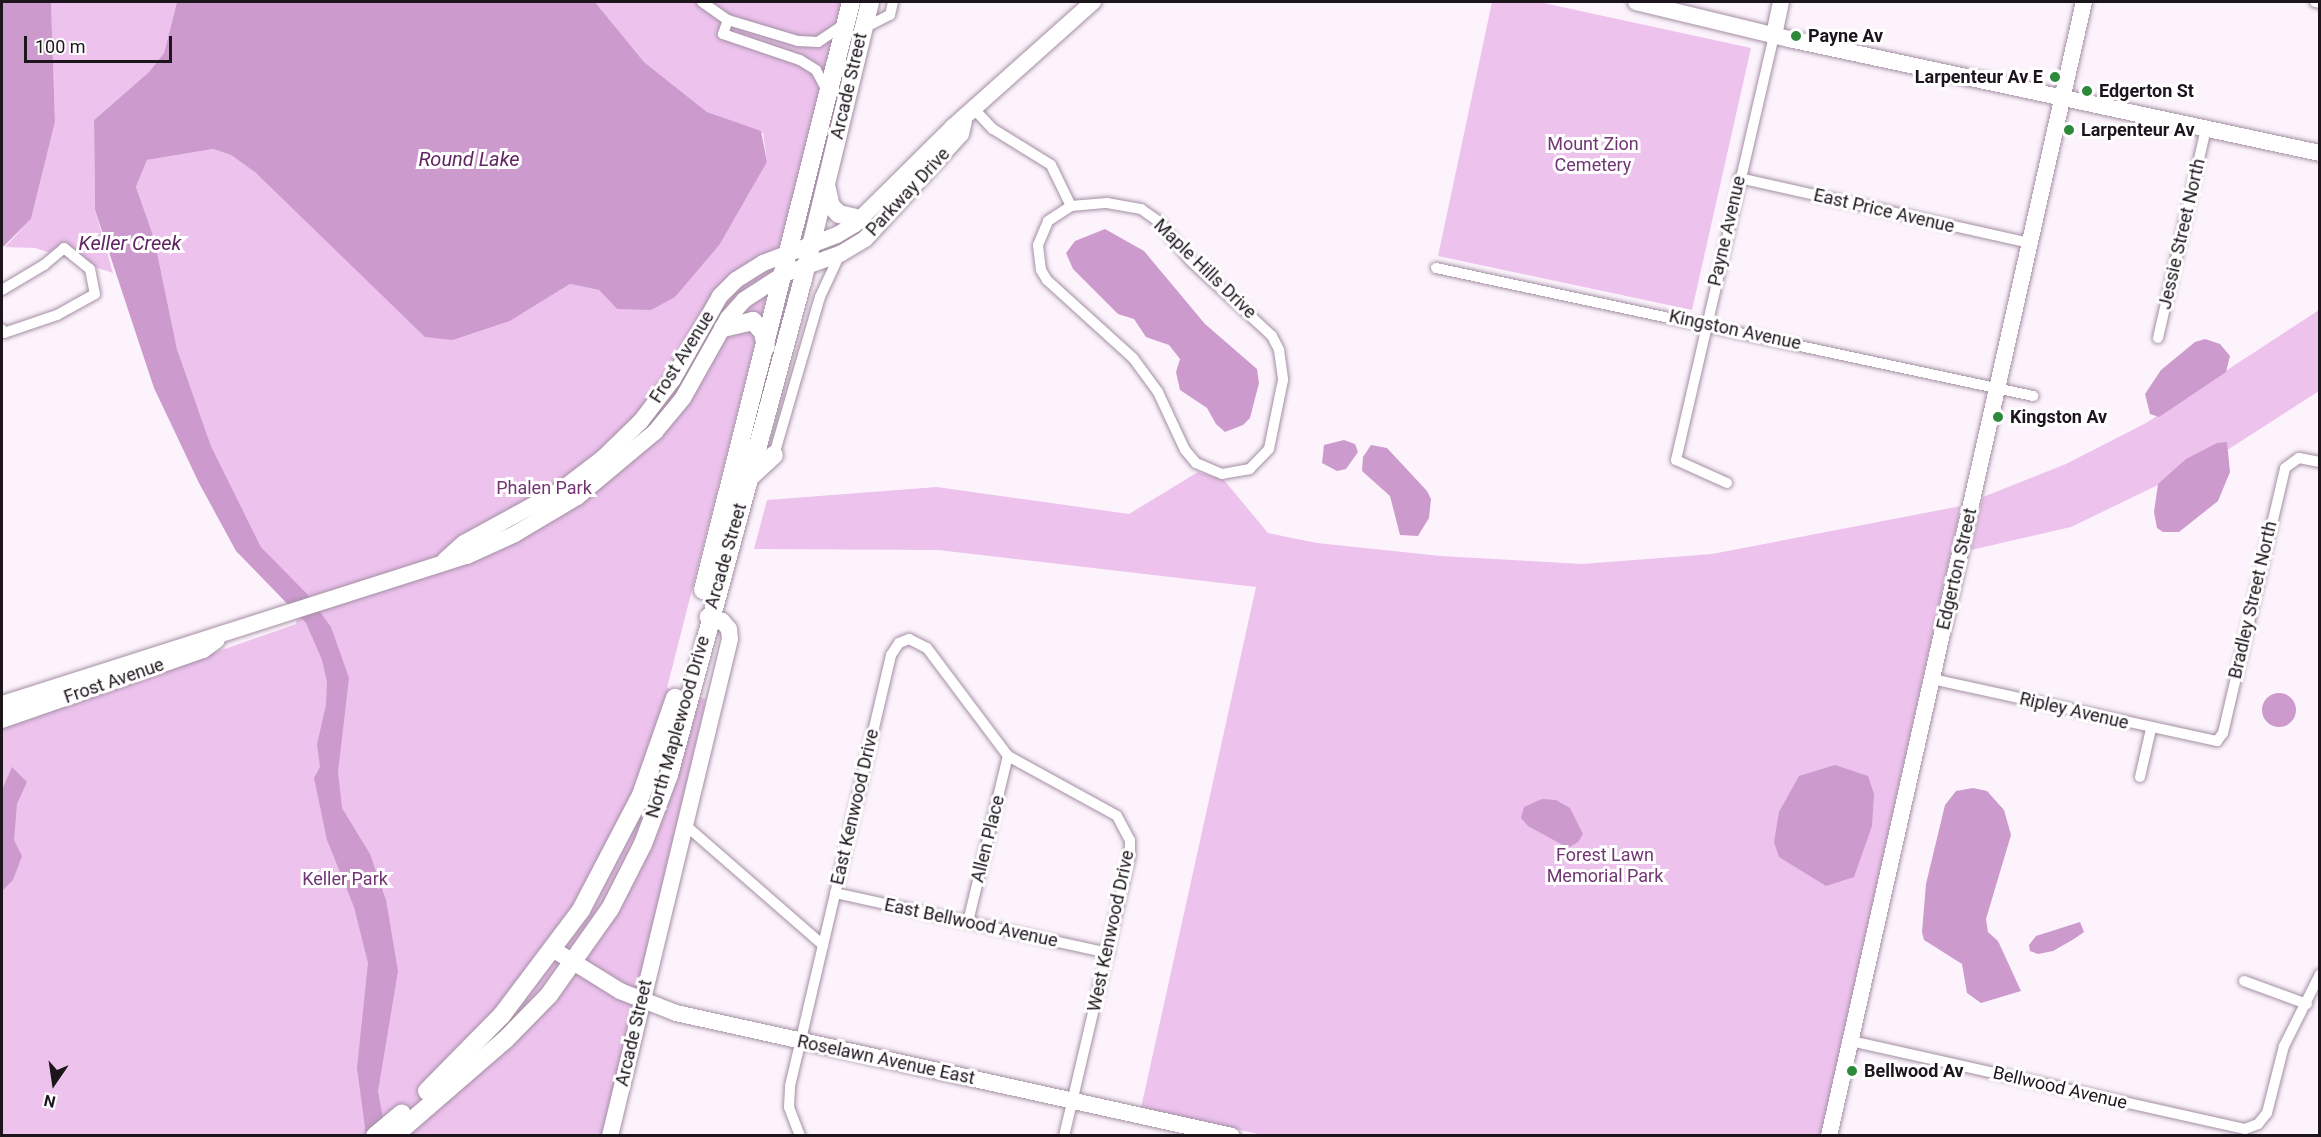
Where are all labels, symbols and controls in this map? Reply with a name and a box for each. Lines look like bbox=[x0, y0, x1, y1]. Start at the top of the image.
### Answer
scale bar bbox=[27, 24, 176, 62]
place label: Payne Av bbox=[1808, 25, 1883, 47]
marker: Payne Av bbox=[1789, 29, 1803, 43]
street label: Arcade Street bbox=[826, 31, 872, 141]
text: 100 m bbox=[35, 36, 86, 57]
place label: Larpenteur Av E bbox=[1915, 66, 2043, 88]
marker: Larpenteur Av E bbox=[2048, 70, 2062, 84]
place label: Edgerton St bbox=[2099, 80, 2194, 102]
marker: Edgerton St bbox=[2080, 84, 2094, 98]
place label: Larpenteur Av bbox=[2081, 119, 2195, 141]
marker: Larpenteur Av bbox=[2062, 123, 2076, 137]
park label: Mount Zion Cemetery bbox=[1547, 134, 1639, 176]
street label: Parkway Drive bbox=[862, 143, 954, 241]
water label: Round Lake bbox=[418, 147, 520, 171]
street label: Jessie Street North bbox=[2154, 157, 2210, 311]
street label: Payne Avenue bbox=[1704, 174, 1750, 288]
street label: East Price Avenue bbox=[1812, 184, 1956, 238]
street label: Maple Hills Drive bbox=[1149, 215, 1261, 323]
water label: Keller Creek bbox=[79, 231, 181, 255]
street label: Kingston Avenue bbox=[1667, 305, 1803, 355]
street label: Frost Avenue bbox=[645, 307, 719, 407]
place label: Kingston Av bbox=[2010, 406, 2107, 428]
marker: Kingston Av bbox=[1991, 410, 2005, 424]
park label: Phalen Park bbox=[496, 477, 592, 499]
street label: Arcade Street bbox=[701, 501, 751, 611]
street label: Edgerton Street bbox=[1932, 506, 1982, 632]
street label: Bradley Street North bbox=[2224, 519, 2282, 681]
street label: North Maplewood Drive bbox=[642, 633, 714, 821]
street label: Frost Avenue bbox=[61, 654, 167, 708]
street label: Ripley Avenue bbox=[2017, 688, 2131, 734]
street label: East Kenwood Drive bbox=[827, 727, 883, 887]
street label: Allen Place bbox=[967, 793, 1009, 885]
park label: Forest Lawn Memorial Park bbox=[1547, 845, 1663, 888]
street label: West Kenwood Drive bbox=[1083, 848, 1139, 1014]
park label: Keller Park bbox=[302, 868, 388, 890]
street label: East Bellwood Avenue bbox=[882, 894, 1060, 952]
street label: Arcade Street bbox=[611, 978, 657, 1088]
street label: Roselawn Avenue East bbox=[795, 1031, 977, 1089]
north arrow bbox=[24, 1053, 84, 1113]
place label: Bellwood Av bbox=[1864, 1060, 1964, 1082]
street label: Bellwood Avenue bbox=[1991, 1062, 2129, 1114]
marker: Bellwood Av bbox=[1845, 1064, 1859, 1078]
text: N bbox=[42, 1091, 57, 1112]

